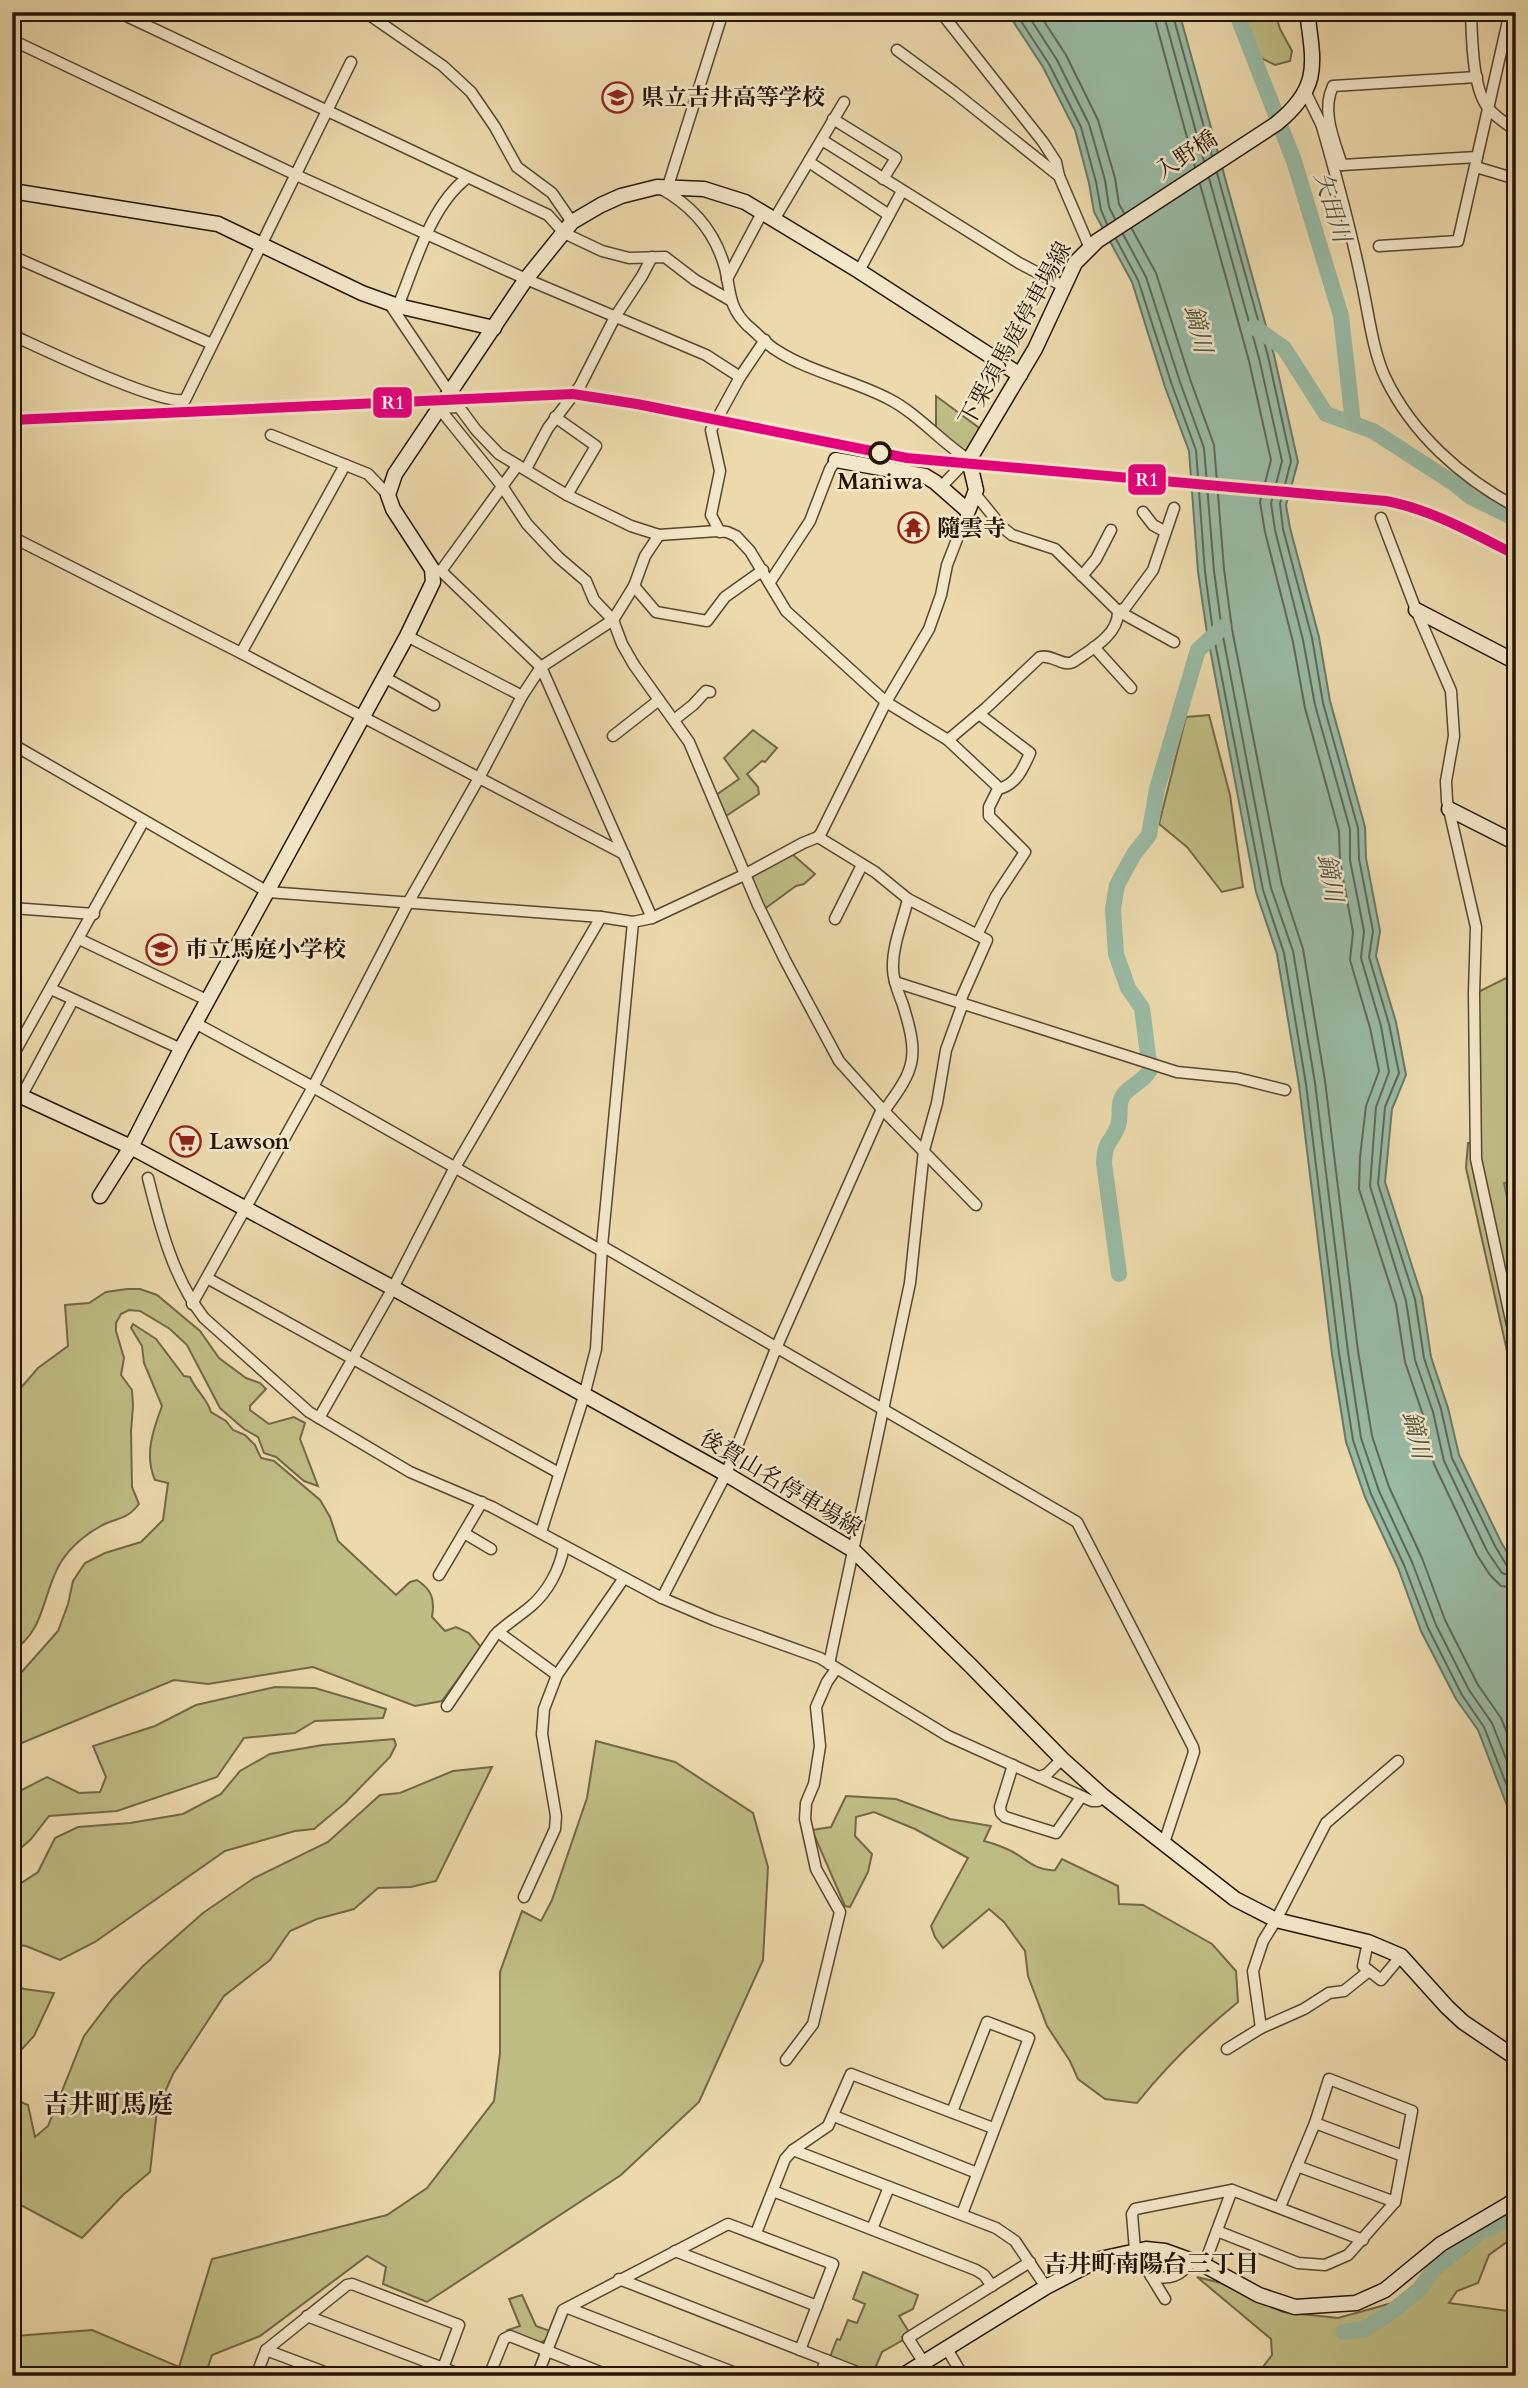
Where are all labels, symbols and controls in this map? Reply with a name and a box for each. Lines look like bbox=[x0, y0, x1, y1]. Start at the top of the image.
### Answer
school or university icon: 県立吉井高等学校 bbox=[601, 80, 635, 114]
place label: 県立吉井高等学校 bbox=[641, 82, 825, 113]
street label: 入野橋 bbox=[1149, 123, 1223, 187]
water label: 矢田川 bbox=[1306, 168, 1359, 249]
street label: 下栗須馬庭停車場線 bbox=[951, 236, 1079, 432]
water label: 鏑川 bbox=[1177, 302, 1220, 359]
line badge: R1 bbox=[372, 386, 413, 419]
text: R1 bbox=[381, 390, 405, 416]
marker: Maniwa bbox=[869, 442, 891, 464]
line badge: R1 bbox=[1127, 463, 1167, 496]
place label: Maniwa bbox=[837, 466, 924, 497]
text: R1 bbox=[1135, 467, 1159, 493]
temple icon: 隨雲寺 bbox=[897, 511, 931, 545]
place label: 隨雲寺 bbox=[937, 513, 1006, 544]
water label: 鏑川 bbox=[1310, 851, 1351, 907]
school or university icon: 市立馬庭小学校 bbox=[145, 932, 179, 966]
place label: 市立馬庭小学校 bbox=[185, 934, 346, 965]
supermarket icon: Lawson bbox=[169, 1124, 203, 1158]
place label: Lawson bbox=[209, 1126, 289, 1157]
water label: 鏑川 bbox=[1395, 1408, 1438, 1465]
street label: 後賀山名停車場線 bbox=[694, 1422, 868, 1544]
district label: 吉井町馬庭 bbox=[43, 2087, 173, 2122]
district label: 吉井町南陽台三丁目 bbox=[1043, 2248, 1259, 2281]

